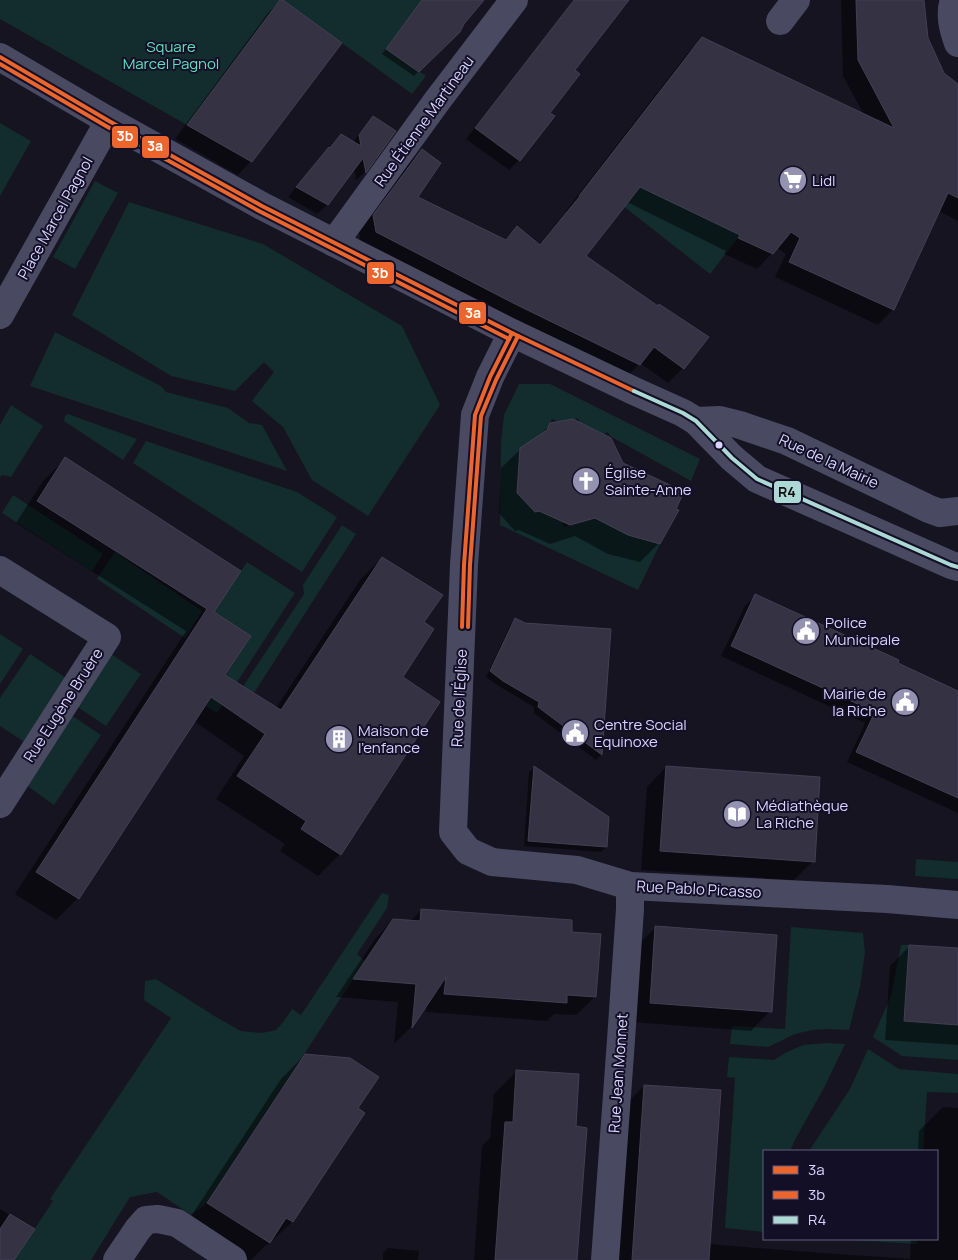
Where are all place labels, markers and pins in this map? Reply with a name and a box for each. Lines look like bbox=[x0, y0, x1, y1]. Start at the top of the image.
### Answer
supermarket icon: Lidl bbox=[778, 165, 808, 195]
place label: Lidl bbox=[812, 170, 836, 191]
unlabelled marker bbox=[714, 440, 724, 450]
place label: Église Sainte-Anne bbox=[605, 462, 692, 500]
church icon: Église Sainte-Anne bbox=[571, 466, 601, 496]
place label: Police Municipale bbox=[825, 612, 900, 650]
public building icon: Police Municipale bbox=[791, 616, 821, 646]
place label: Mairie de la Riche bbox=[823, 683, 886, 721]
public building icon: Mairie de la Riche bbox=[890, 687, 920, 717]
place label: Centre Social Equinoxe bbox=[594, 714, 687, 752]
public building icon: Centre Social Equinoxe bbox=[560, 718, 590, 748]
place label: Maison de l'enfance bbox=[358, 720, 429, 758]
building icon: Maison de l'enfance bbox=[324, 724, 354, 754]
place label: Médiathèque La Riche bbox=[756, 795, 849, 833]
library icon: Médiathèque La Riche bbox=[722, 799, 752, 829]

